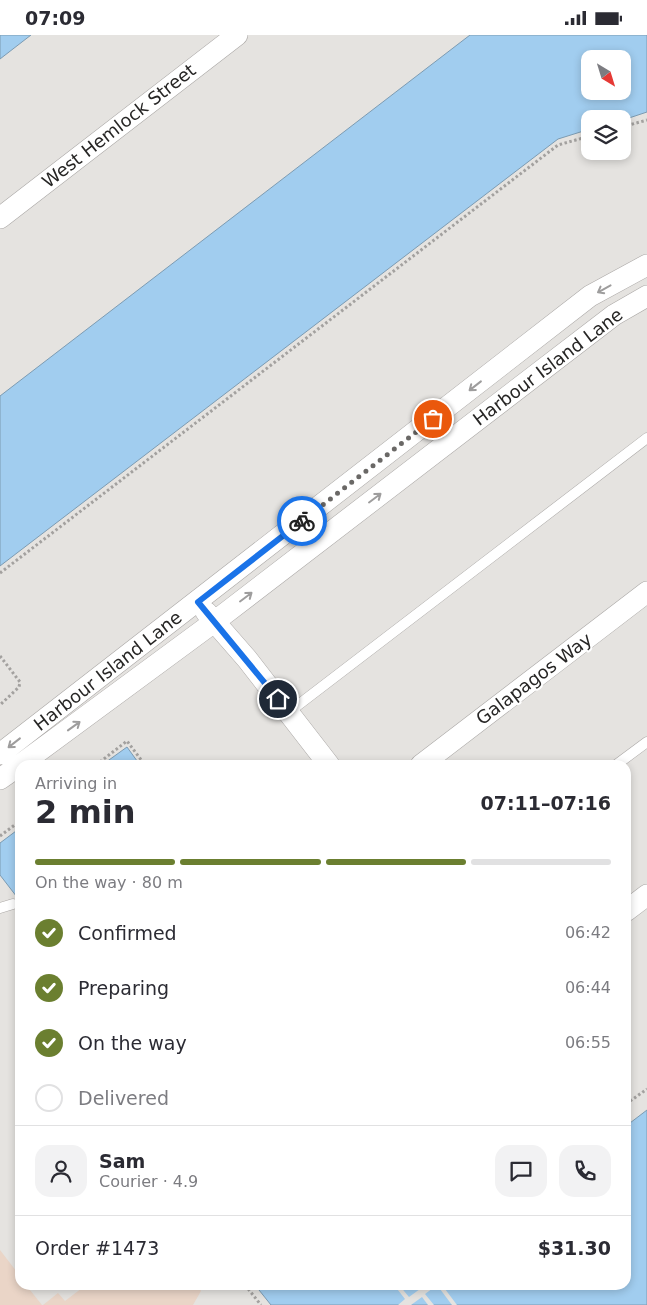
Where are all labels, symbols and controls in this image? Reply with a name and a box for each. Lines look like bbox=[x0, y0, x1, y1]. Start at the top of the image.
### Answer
text: 07:09 bbox=[25, 7, 85, 29]
north arrow bbox=[581, 50, 631, 100]
map controls bbox=[581, 50, 631, 160]
street label: West Hemlock Street bbox=[38, 59, 200, 192]
button: layers bbox=[581, 110, 631, 160]
one-way arrow bbox=[598, 284, 612, 294]
street label: Harbour Island Lane bbox=[469, 304, 627, 430]
one-way arrow bbox=[469, 381, 482, 392]
pin bbox=[412, 398, 454, 440]
icon: bag bbox=[419, 405, 447, 433]
one-way arrow bbox=[368, 493, 381, 504]
courier bbox=[277, 496, 327, 546]
icon: bike bbox=[288, 507, 316, 535]
one-way arrow bbox=[239, 592, 252, 603]
street label: Harbour Island Lane bbox=[30, 606, 186, 735]
street label: Galapagos Way bbox=[472, 628, 596, 729]
pin bbox=[257, 678, 299, 720]
icon: home bbox=[264, 685, 292, 713]
one-way arrow bbox=[67, 720, 80, 731]
one-way arrow bbox=[7, 738, 21, 748]
text: Arriving in bbox=[35, 774, 117, 793]
text: 07:11–07:16 bbox=[481, 792, 611, 814]
text: 2 min bbox=[35, 793, 136, 831]
text: On the way · 80 m bbox=[35, 873, 183, 892]
icon: check bbox=[35, 919, 63, 947]
text: Confirmed bbox=[78, 922, 177, 944]
text: 06:42 bbox=[565, 923, 611, 942]
icon: check bbox=[35, 974, 63, 1002]
text: Preparing bbox=[78, 977, 169, 999]
text: 06:44 bbox=[565, 978, 611, 997]
icon: check bbox=[35, 1029, 63, 1057]
text: On the way bbox=[78, 1032, 187, 1054]
text: 06:55 bbox=[565, 1033, 611, 1052]
text: Delivered bbox=[78, 1087, 169, 1109]
button: person bbox=[35, 1145, 87, 1197]
button: chat bbox=[495, 1145, 547, 1197]
button: phone bbox=[559, 1145, 611, 1197]
text: Sam bbox=[99, 1150, 145, 1172]
text: Courier · 4.9 bbox=[99, 1172, 198, 1191]
text: Order #1473 bbox=[35, 1237, 159, 1259]
text: $31.30 bbox=[538, 1237, 611, 1259]

